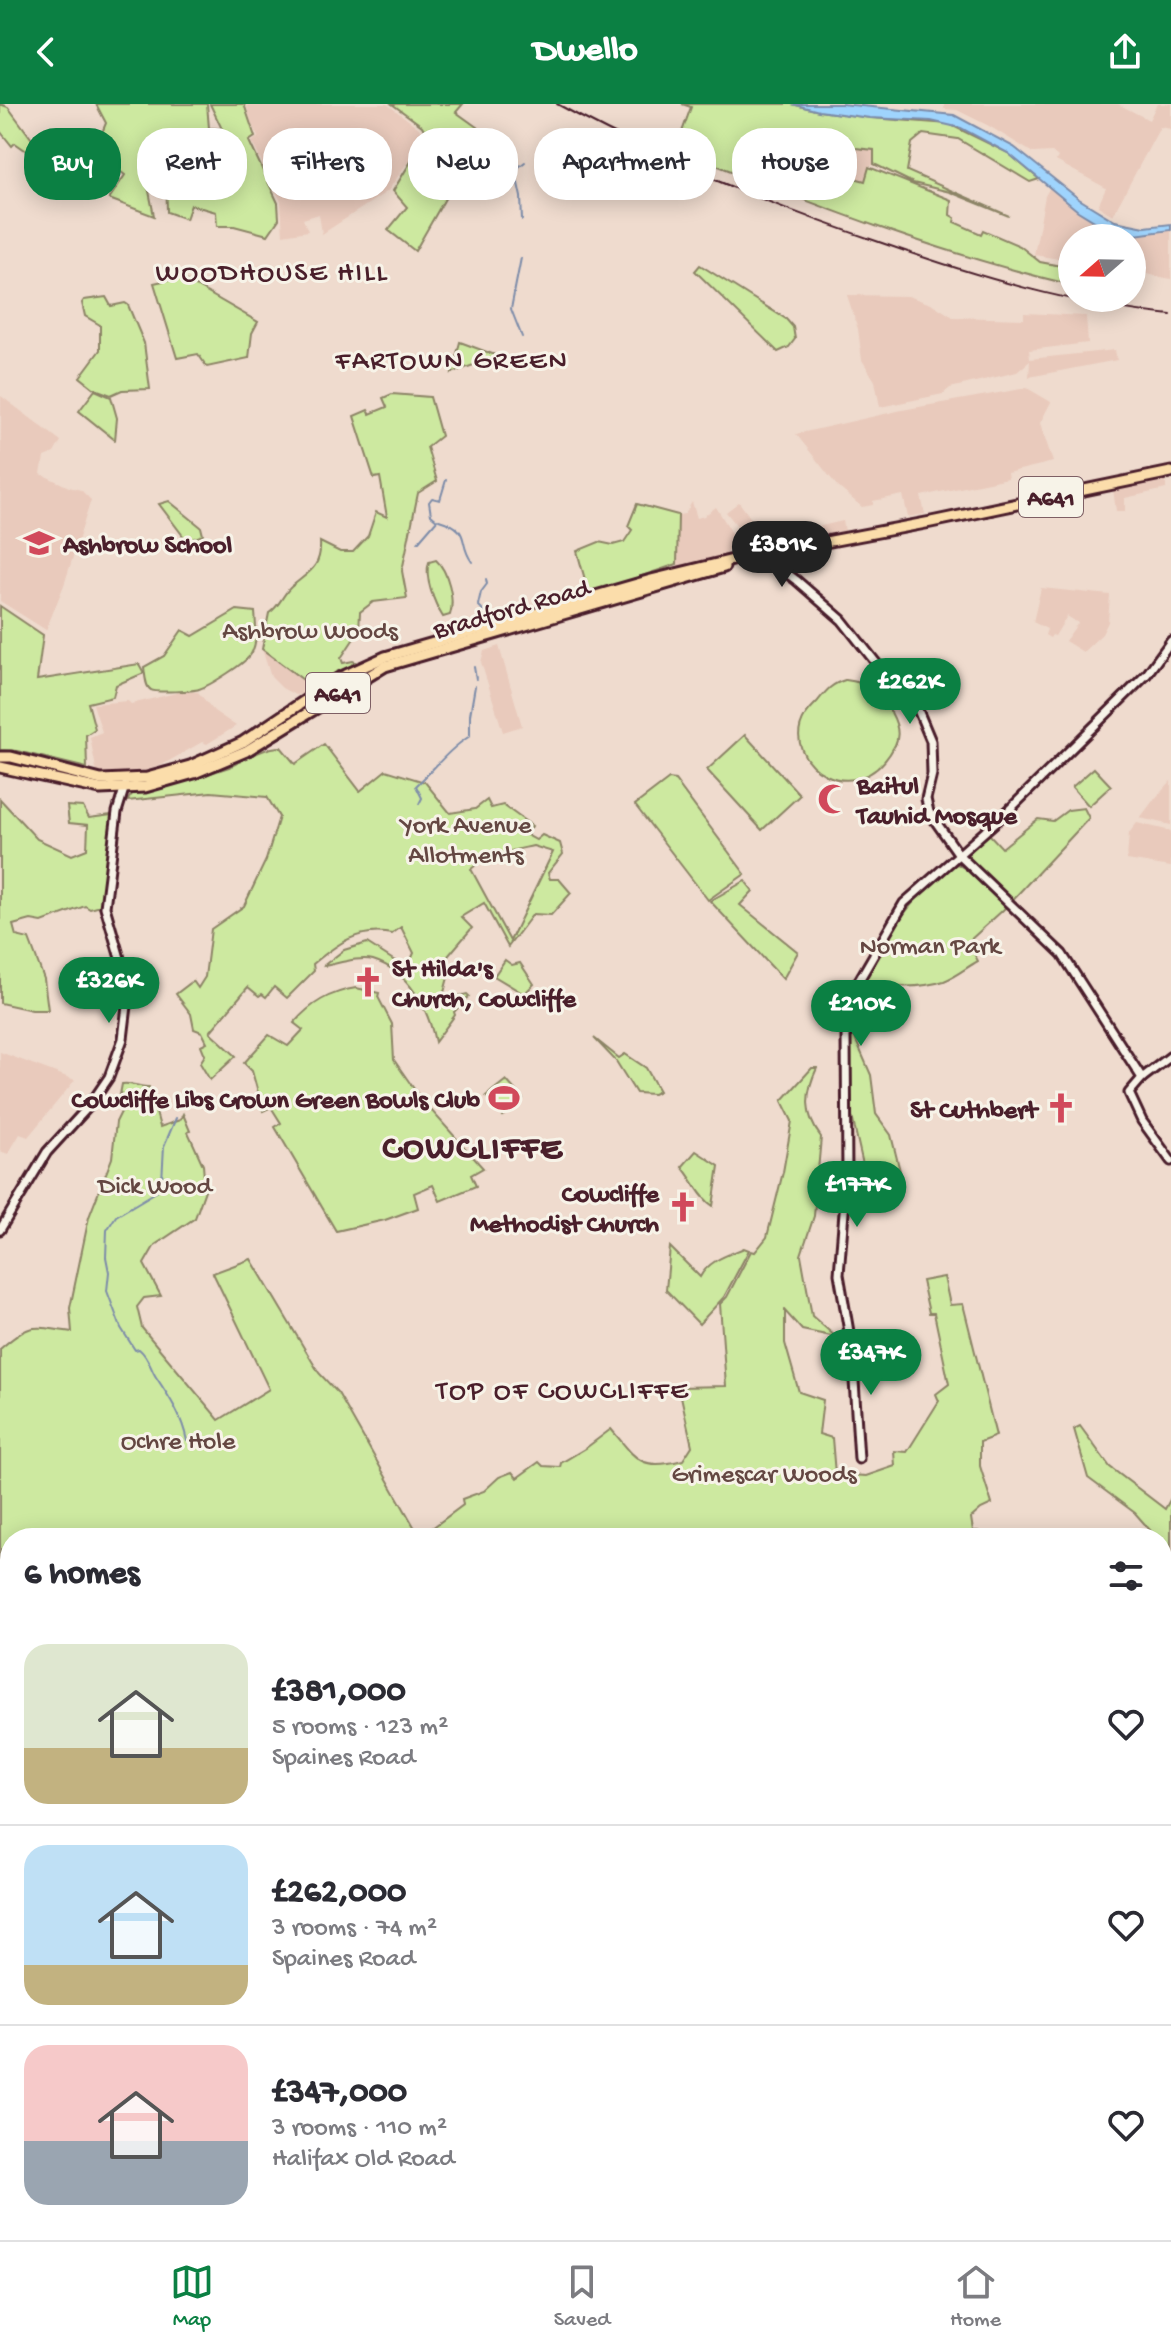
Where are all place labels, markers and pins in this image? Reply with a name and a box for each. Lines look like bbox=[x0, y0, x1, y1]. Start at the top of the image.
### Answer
pin: £381K bbox=[726, 521, 838, 589]
school or university icon: Ashbrow School bbox=[22, 526, 56, 560]
place label: Ashbrow School bbox=[62, 532, 232, 563]
pin: £262K bbox=[854, 658, 966, 726]
place label: Baitul Tauhid Mosque bbox=[855, 773, 1018, 834]
mosque icon: Baitul Tauhid Mosque bbox=[816, 782, 850, 816]
place label: St Hilda's Church, Cowcliffe bbox=[392, 956, 577, 1017]
pin: £326K bbox=[53, 957, 165, 1025]
church icon: St Hilda's Church, Cowcliffe bbox=[351, 965, 385, 999]
pin: £210K bbox=[805, 980, 917, 1048]
sports icon: Cowcliffe Libs Crown Green Bowls Club bbox=[487, 1081, 521, 1115]
place label: Cowcliffe Libs Crown Green Bowls Club bbox=[71, 1087, 480, 1118]
church icon: St Cuthbert bbox=[1044, 1091, 1078, 1125]
place label: St Cuthbert bbox=[910, 1097, 1039, 1128]
pin: £177K bbox=[801, 1161, 913, 1229]
place label: Cowcliffe Methodist Church bbox=[470, 1181, 661, 1242]
church icon: Cowcliffe Methodist Church bbox=[666, 1190, 700, 1224]
pin: £347K bbox=[815, 1329, 927, 1397]

